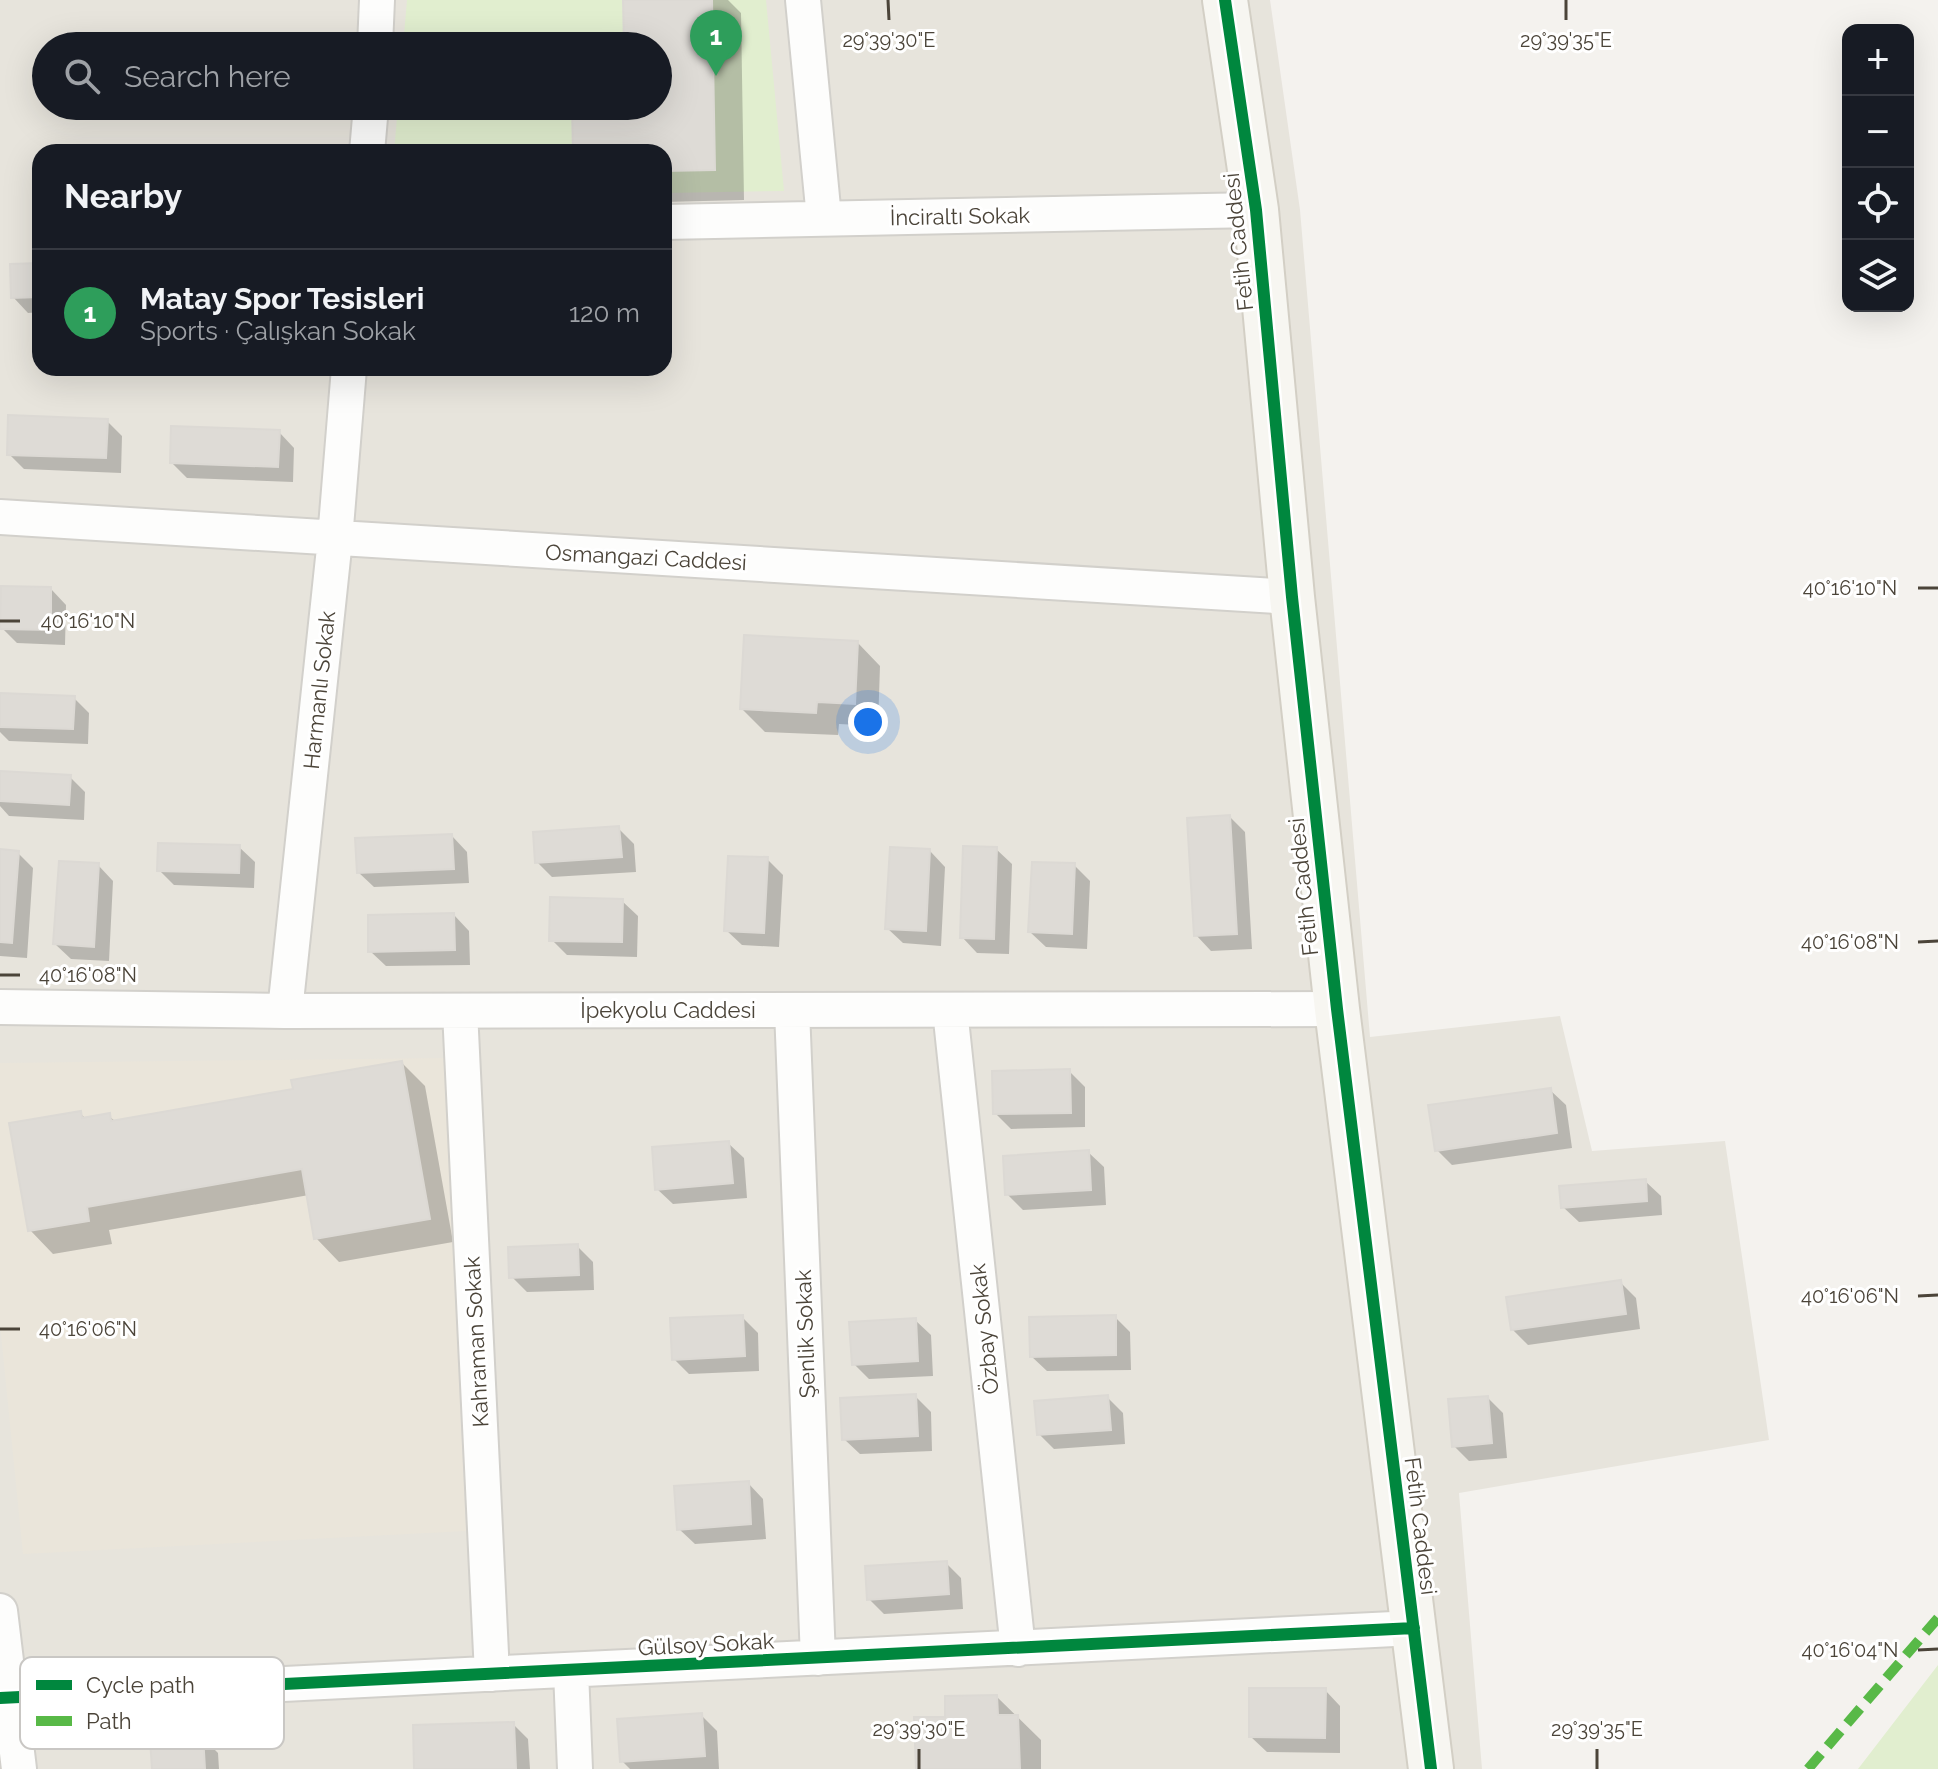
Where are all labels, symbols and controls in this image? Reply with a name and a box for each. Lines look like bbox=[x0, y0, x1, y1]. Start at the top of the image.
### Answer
pin: 1 bbox=[690, 10, 742, 76]
map controls bbox=[1842, 24, 1914, 312]
button: + bbox=[1842, 24, 1914, 96]
text: 29°39'30"E bbox=[842, 28, 936, 52]
text: 29°39'35"E bbox=[1520, 28, 1612, 52]
search box bbox=[32, 32, 672, 120]
icon: search bbox=[60, 54, 104, 98]
text: Search here bbox=[124, 59, 291, 94]
button: − bbox=[1842, 96, 1914, 168]
button: locate bbox=[1842, 168, 1914, 240]
street label: Fetih Caddesi bbox=[1218, 172, 1258, 312]
text: Nearby bbox=[64, 176, 182, 216]
street label: İnciraltı Sokak bbox=[890, 202, 1031, 230]
button: layers bbox=[1842, 240, 1914, 312]
text: Matay Spor Tesisleri bbox=[140, 281, 424, 316]
text: 1 bbox=[84, 298, 96, 328]
text: 120 m bbox=[569, 298, 640, 328]
text: Sports · Çalışkan Sokak bbox=[140, 316, 416, 346]
street label: Osmangazi Caddesi bbox=[545, 539, 747, 575]
text: 40°16'10"N bbox=[1803, 576, 1897, 600]
text: 40°16'10"N bbox=[41, 609, 135, 633]
street label: Harmanlı Sokak bbox=[298, 609, 340, 770]
your location bbox=[848, 702, 888, 742]
street label: Fetih Caddesi bbox=[1283, 817, 1323, 957]
text: 40°16'08"N bbox=[1801, 930, 1899, 954]
text: 40°16'08"N bbox=[39, 963, 137, 987]
street label: İpekyolu Caddesi bbox=[580, 997, 756, 1023]
street label: Kahraman Sokak bbox=[459, 1256, 493, 1428]
street label: Özbay Sokak bbox=[964, 1262, 1004, 1396]
street label: Şenlik Sokak bbox=[790, 1269, 820, 1399]
text: 40°16'06"N bbox=[1801, 1284, 1899, 1308]
text: 40°16'06"N bbox=[39, 1317, 137, 1341]
street label: Fetih Caddesi bbox=[1400, 1456, 1442, 1596]
street label: Gülsoy Sokak bbox=[637, 1627, 775, 1661]
text: 40°16'04"N bbox=[1802, 1638, 1898, 1662]
legend bbox=[20, 1657, 284, 1749]
text: Cycle path bbox=[86, 1672, 195, 1698]
text: Path bbox=[86, 1708, 132, 1734]
text: 29°39'30"E bbox=[872, 1717, 966, 1741]
text: 29°39'35"E bbox=[1551, 1717, 1643, 1741]

